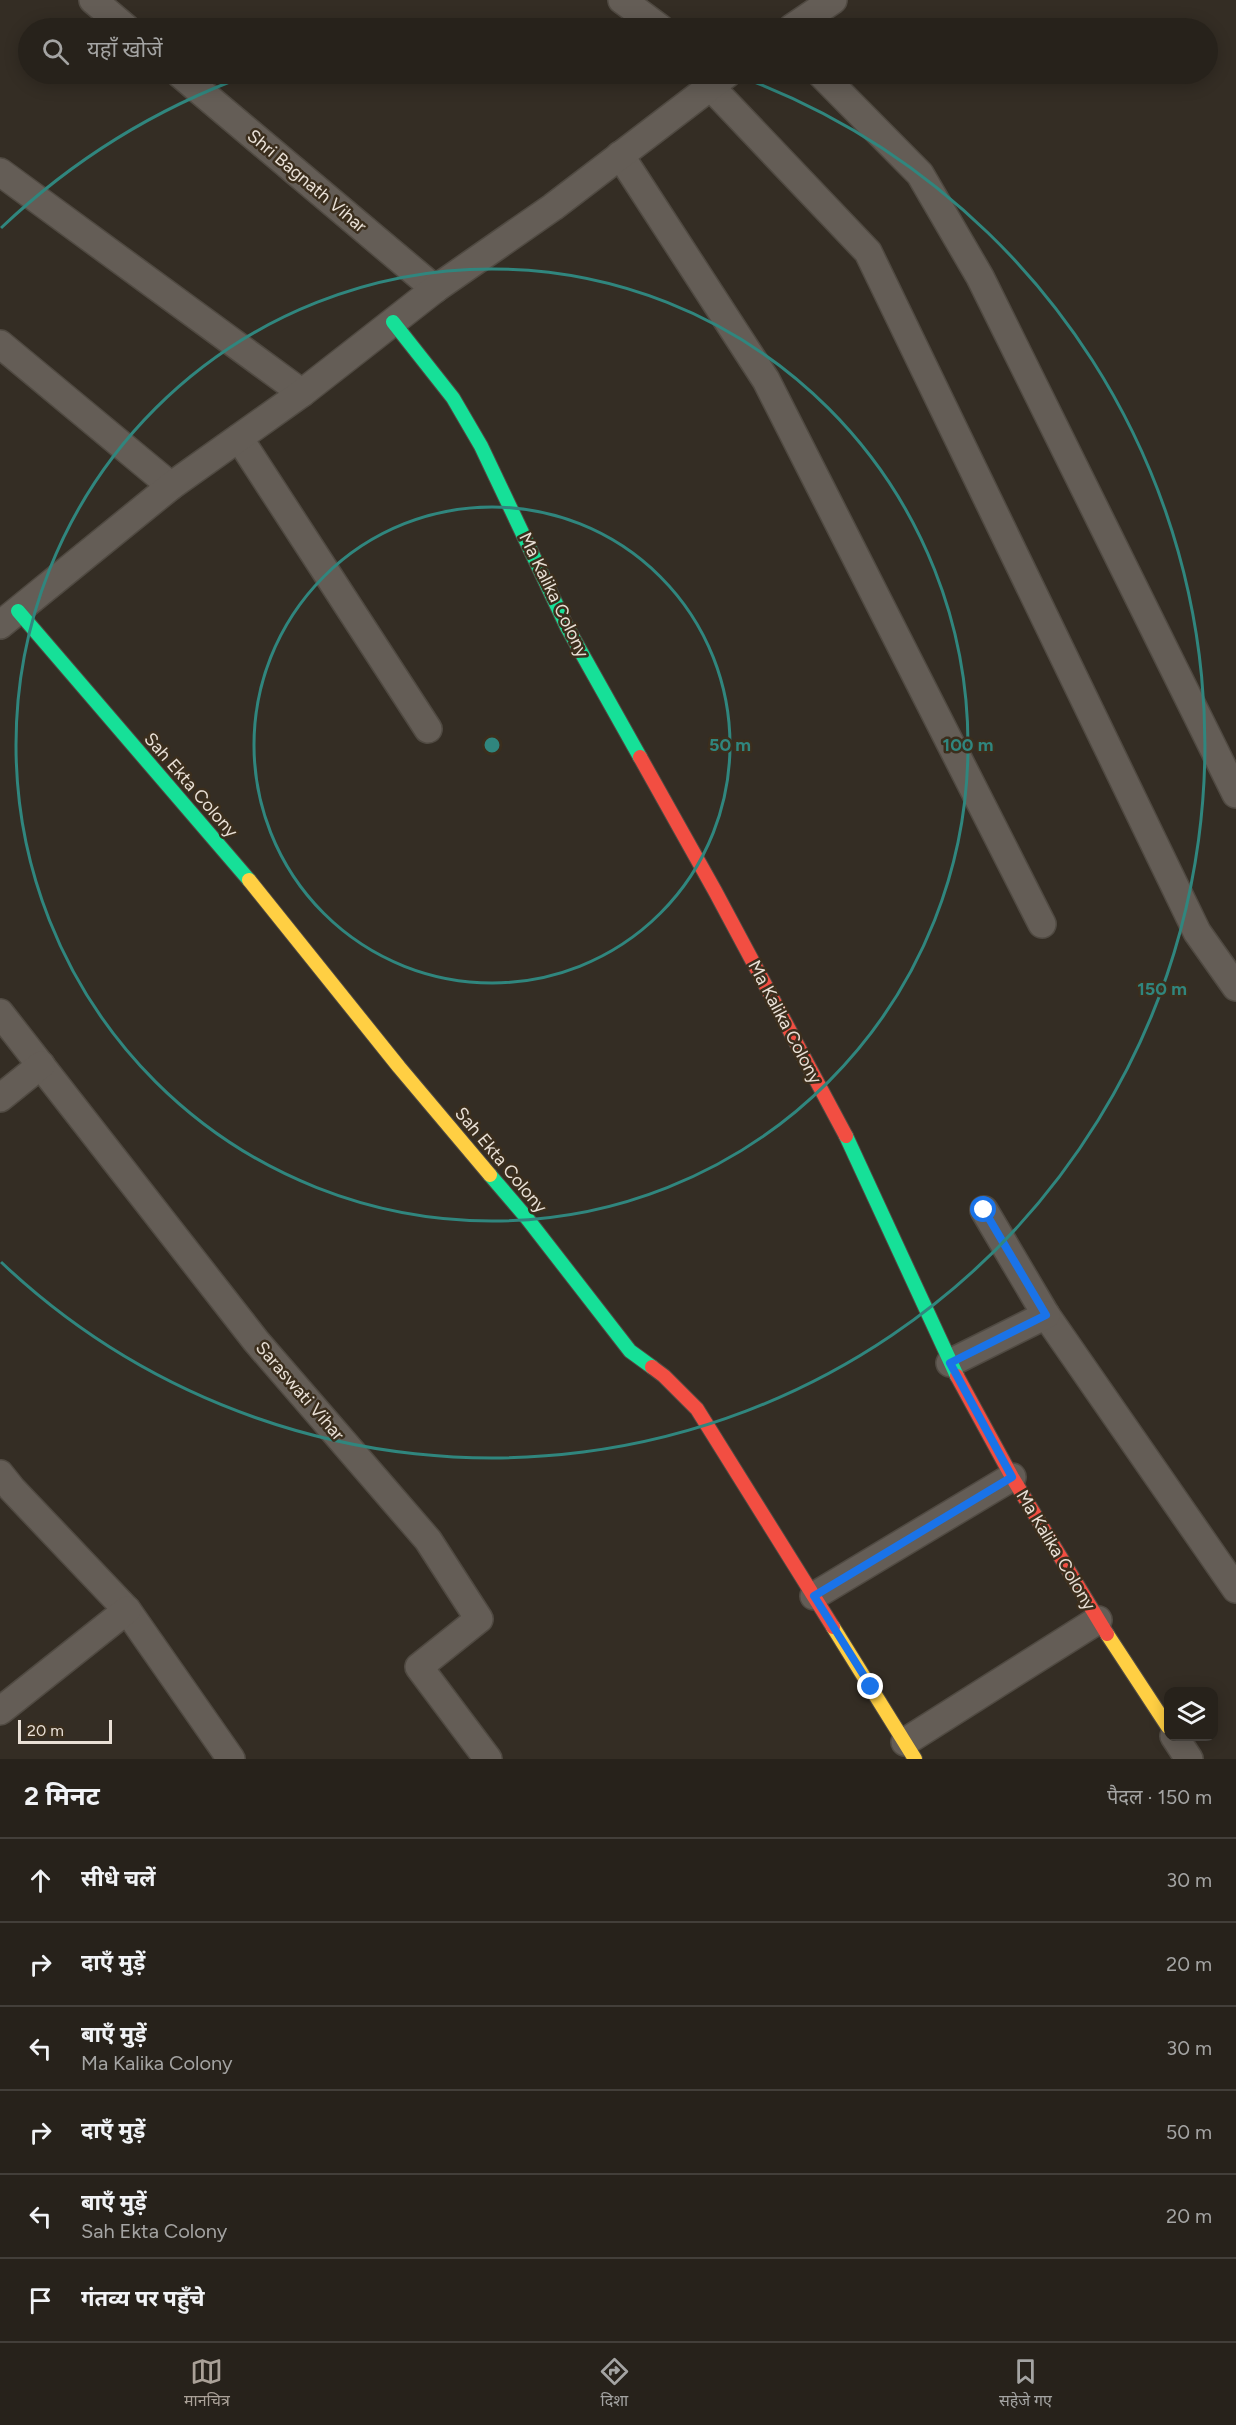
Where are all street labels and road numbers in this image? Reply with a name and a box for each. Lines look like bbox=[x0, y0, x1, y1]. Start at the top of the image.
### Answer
street label: Shri Bagnath Vihar bbox=[243, 125, 371, 237]
street label: Ma Kalika Colony bbox=[514, 529, 594, 662]
street label: Sah Ekta Colony bbox=[140, 728, 243, 842]
street label: Ma Kalika Colony bbox=[743, 957, 827, 1088]
street label: Sah Ekta Colony bbox=[450, 1102, 552, 1218]
street label: Saraswati Vihar bbox=[251, 1337, 349, 1445]
street label: Ma Kalika Colony bbox=[1011, 1486, 1101, 1615]

